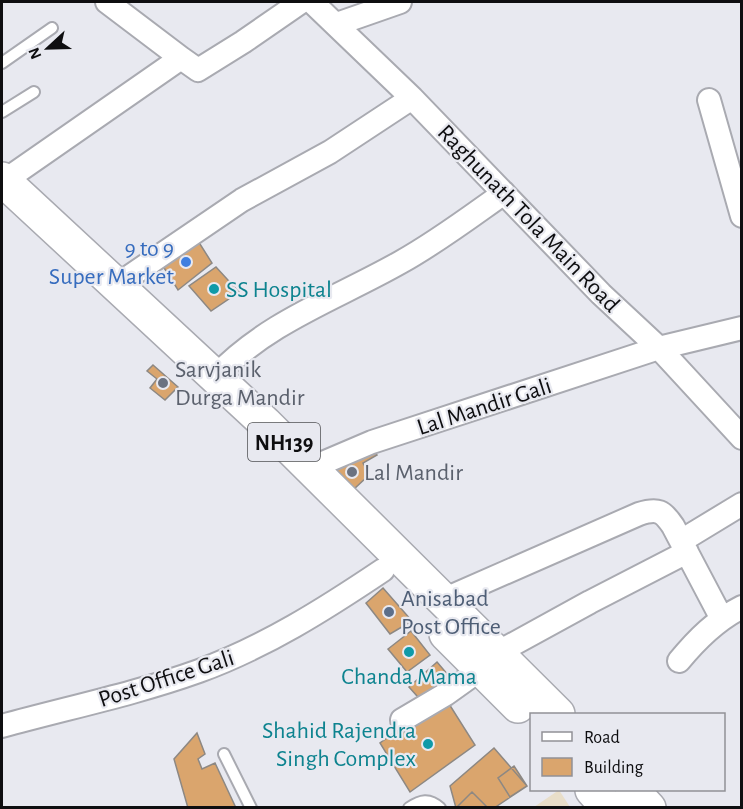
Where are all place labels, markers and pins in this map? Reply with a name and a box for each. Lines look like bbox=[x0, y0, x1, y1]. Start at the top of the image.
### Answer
place label: 9 to 9 Super Market bbox=[49, 237, 174, 289]
marker: 9 to 9 Super Market bbox=[179, 255, 193, 269]
place label: SS Hospital bbox=[226, 278, 332, 302]
marker: SS Hospital bbox=[207, 282, 221, 296]
place label: Sarvjanik Durga Mandir bbox=[175, 358, 305, 410]
marker: Sarvjanik Durga Mandir bbox=[156, 376, 170, 390]
place label: Lal Mandir bbox=[364, 461, 463, 485]
marker: Lal Mandir bbox=[345, 465, 359, 479]
place label: Anisabad Post Office bbox=[401, 587, 501, 639]
marker: Anisabad Post Office bbox=[382, 605, 396, 619]
marker: Chanda Mama bbox=[402, 645, 416, 659]
place label: Chanda Mama bbox=[341, 665, 477, 689]
place label: Shahid Rajendra Singh Complex bbox=[262, 719, 417, 771]
marker: Shahid Rajendra Singh Complex bbox=[421, 737, 435, 751]

